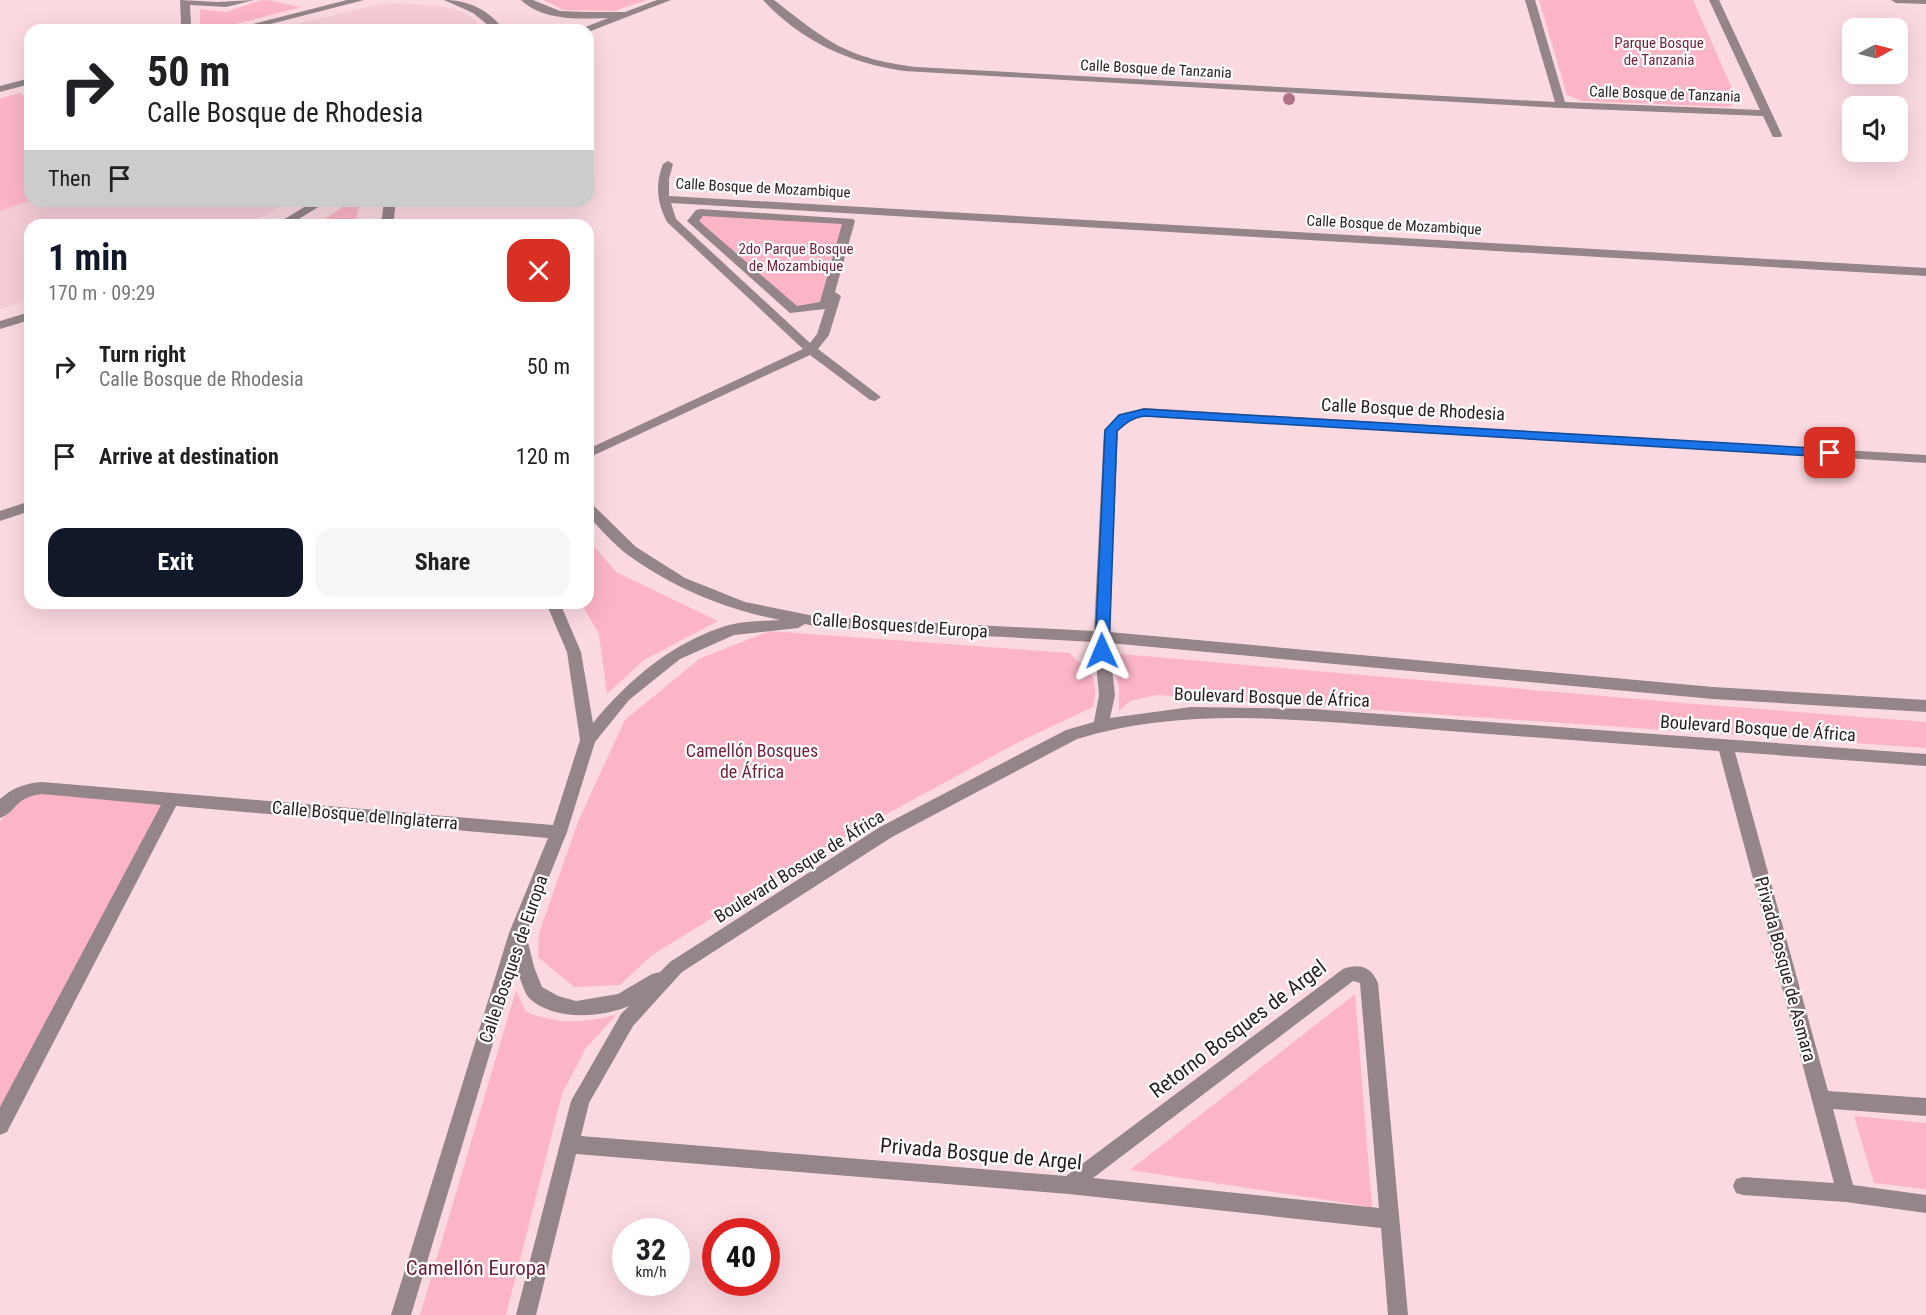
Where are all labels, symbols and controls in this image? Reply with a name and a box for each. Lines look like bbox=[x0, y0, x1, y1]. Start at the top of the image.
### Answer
north arrow bbox=[1842, 18, 1908, 84]
map controls bbox=[1842, 18, 1908, 162]
park label: Parque Bosque de Tanzania bbox=[1614, 34, 1704, 69]
text: 50 m bbox=[147, 47, 230, 96]
icon: right bbox=[48, 48, 126, 126]
street label: Calle Bosque de Tanzania bbox=[1080, 56, 1232, 82]
street label: Calle Bosque de Tanzania bbox=[1589, 82, 1741, 106]
button: sound bbox=[1842, 96, 1908, 162]
text: Calle Bosque de Rhodesia bbox=[147, 97, 423, 129]
icon: arrive bbox=[103, 162, 136, 195]
text: Then bbox=[48, 166, 91, 191]
street label: Calle Bosque de Mozambique bbox=[675, 174, 851, 202]
street label: Calle Bosque de Mozambique bbox=[1306, 211, 1482, 239]
text: 1 min bbox=[48, 237, 128, 279]
button: close bbox=[507, 239, 570, 302]
park label: 2do Parque Bosque de Mozambique bbox=[738, 240, 854, 275]
text: 170 m · 09:29 bbox=[48, 281, 155, 305]
text: Turn right bbox=[99, 342, 186, 367]
icon: right bbox=[48, 350, 81, 383]
text: 50 m bbox=[527, 354, 570, 379]
text: Calle Bosque de Rhodesia bbox=[99, 367, 304, 391]
street label: Calle Bosque de Rhodesia bbox=[1321, 394, 1505, 424]
pin bbox=[1804, 427, 1855, 478]
icon: arrive bbox=[1813, 436, 1846, 469]
icon: arrive bbox=[48, 440, 81, 473]
text: Arrive at destination bbox=[99, 444, 279, 469]
text: 120 m bbox=[516, 444, 570, 469]
button: Exit bbox=[48, 528, 303, 597]
button: Share bbox=[315, 528, 570, 597]
street label: Calle Bosques de Europa bbox=[811, 608, 989, 642]
position arrow bbox=[1070, 619, 1134, 683]
street label: Boulevard Bosque de África bbox=[1174, 683, 1370, 711]
street label: Boulevard Bosque de África bbox=[1659, 711, 1857, 745]
park label: Camellón Bosques de África bbox=[686, 740, 818, 782]
street label: Calle Bosque de Inglaterra bbox=[271, 796, 459, 834]
street label: Boulevard Bosque de África bbox=[710, 805, 888, 927]
street label: Calle Bosques de Europa bbox=[474, 872, 552, 1046]
street label: Privada Bosque de Asmara bbox=[1751, 874, 1821, 1064]
street label: Retorno Bosques de Argel bbox=[1145, 955, 1331, 1103]
street label: Privada Bosque de Argel bbox=[879, 1133, 1083, 1175]
speed limit sign: 40 bbox=[702, 1218, 780, 1296]
text: 32 bbox=[636, 1232, 666, 1267]
park label: Camellón Europa bbox=[406, 1256, 546, 1280]
text: km/h bbox=[636, 1263, 666, 1281]

